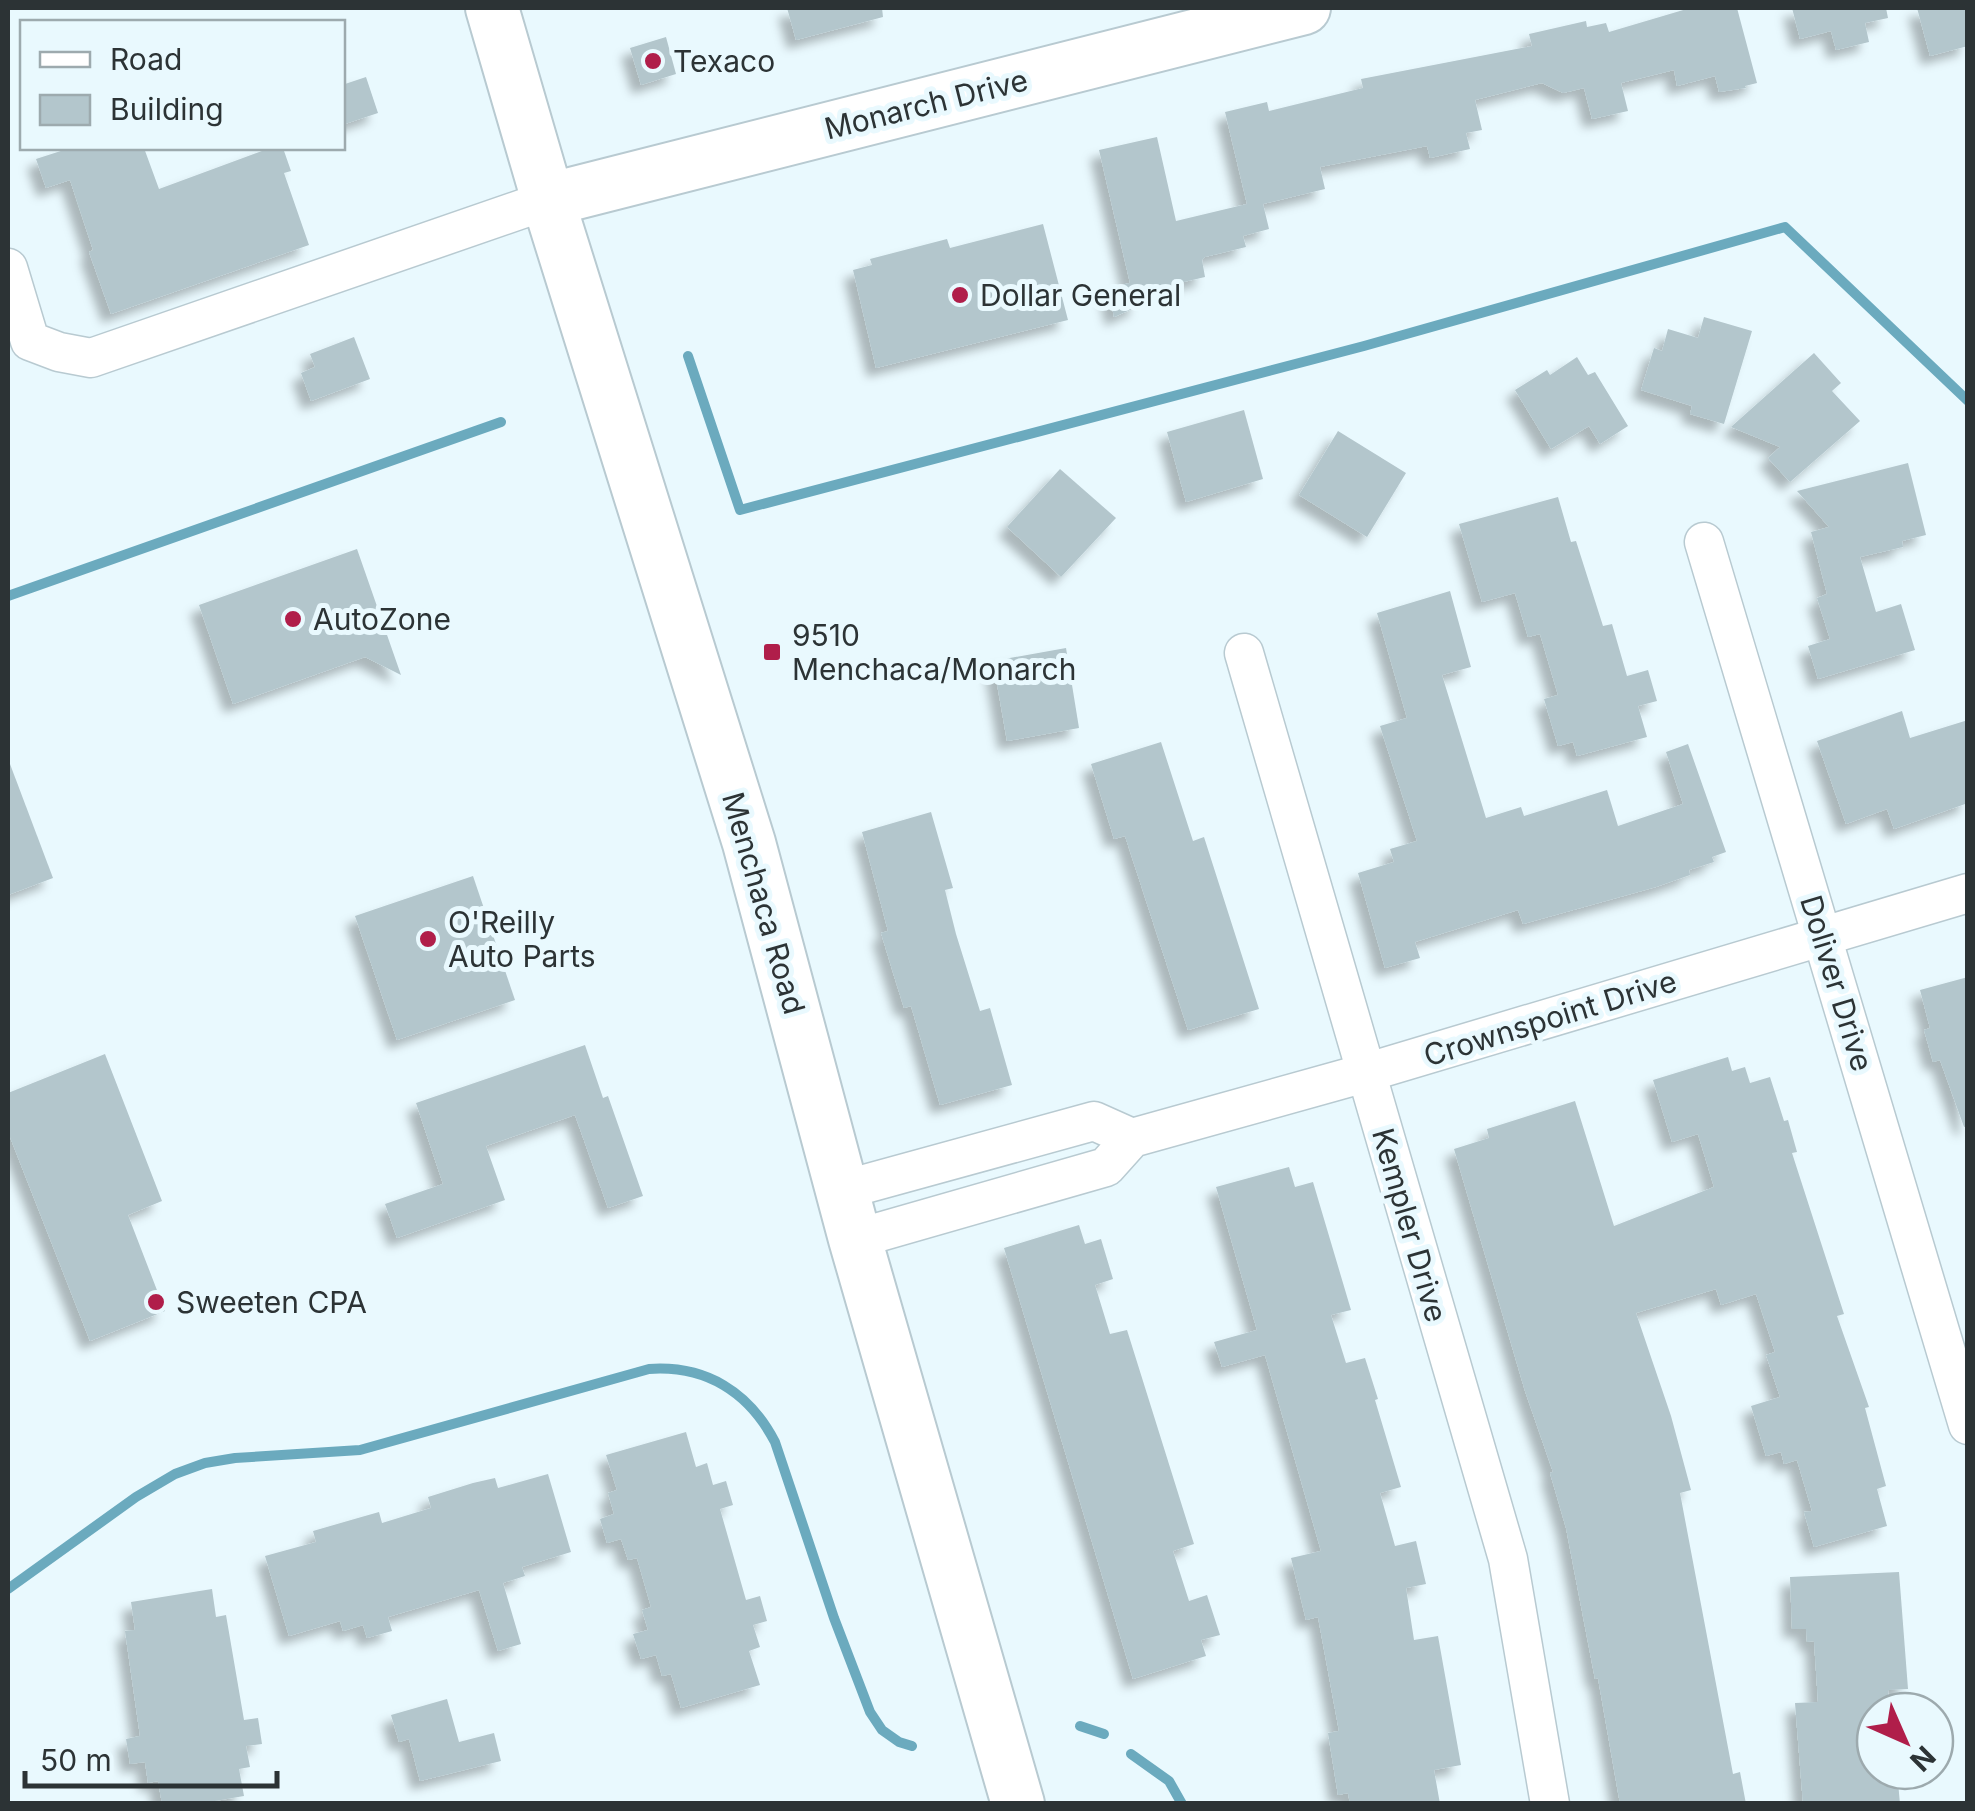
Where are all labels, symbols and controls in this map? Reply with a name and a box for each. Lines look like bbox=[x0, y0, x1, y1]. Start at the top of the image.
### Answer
legend bbox=[20, 20, 345, 150]
text: Road bbox=[110, 41, 182, 77]
place label: Texaco bbox=[673, 43, 775, 79]
marker: Texaco bbox=[642, 50, 664, 72]
street label: Monarch Drive bbox=[821, 61, 1031, 147]
text: Building bbox=[110, 91, 224, 127]
place label: Dollar General bbox=[980, 277, 1181, 313]
marker: Dollar General bbox=[949, 284, 971, 306]
place label: AutoZone bbox=[313, 601, 451, 637]
marker: AutoZone bbox=[282, 608, 304, 630]
place label: 9510 Menchaca/Monarch bbox=[792, 617, 1076, 687]
marker: 9510 Menchaca/Monarch bbox=[761, 641, 783, 663]
street label: Menchaca Road bbox=[715, 788, 813, 1018]
street label: Doliver Drive bbox=[1793, 891, 1881, 1075]
place label: O'Reilly Auto Parts bbox=[448, 904, 596, 974]
marker: O'Reilly Auto Parts bbox=[417, 928, 439, 950]
street label: Crownspoint Drive bbox=[1419, 962, 1681, 1074]
street label: Kempler Drive bbox=[1365, 1124, 1455, 1326]
place label: Sweeten CPA bbox=[176, 1284, 367, 1320]
marker: Sweeten CPA bbox=[145, 1291, 167, 1313]
north arrow bbox=[1855, 1691, 1955, 1791]
scale bar bbox=[25, 1726, 278, 1788]
text: N bbox=[1903, 1739, 1942, 1778]
text: 50 m bbox=[40, 1742, 112, 1778]

